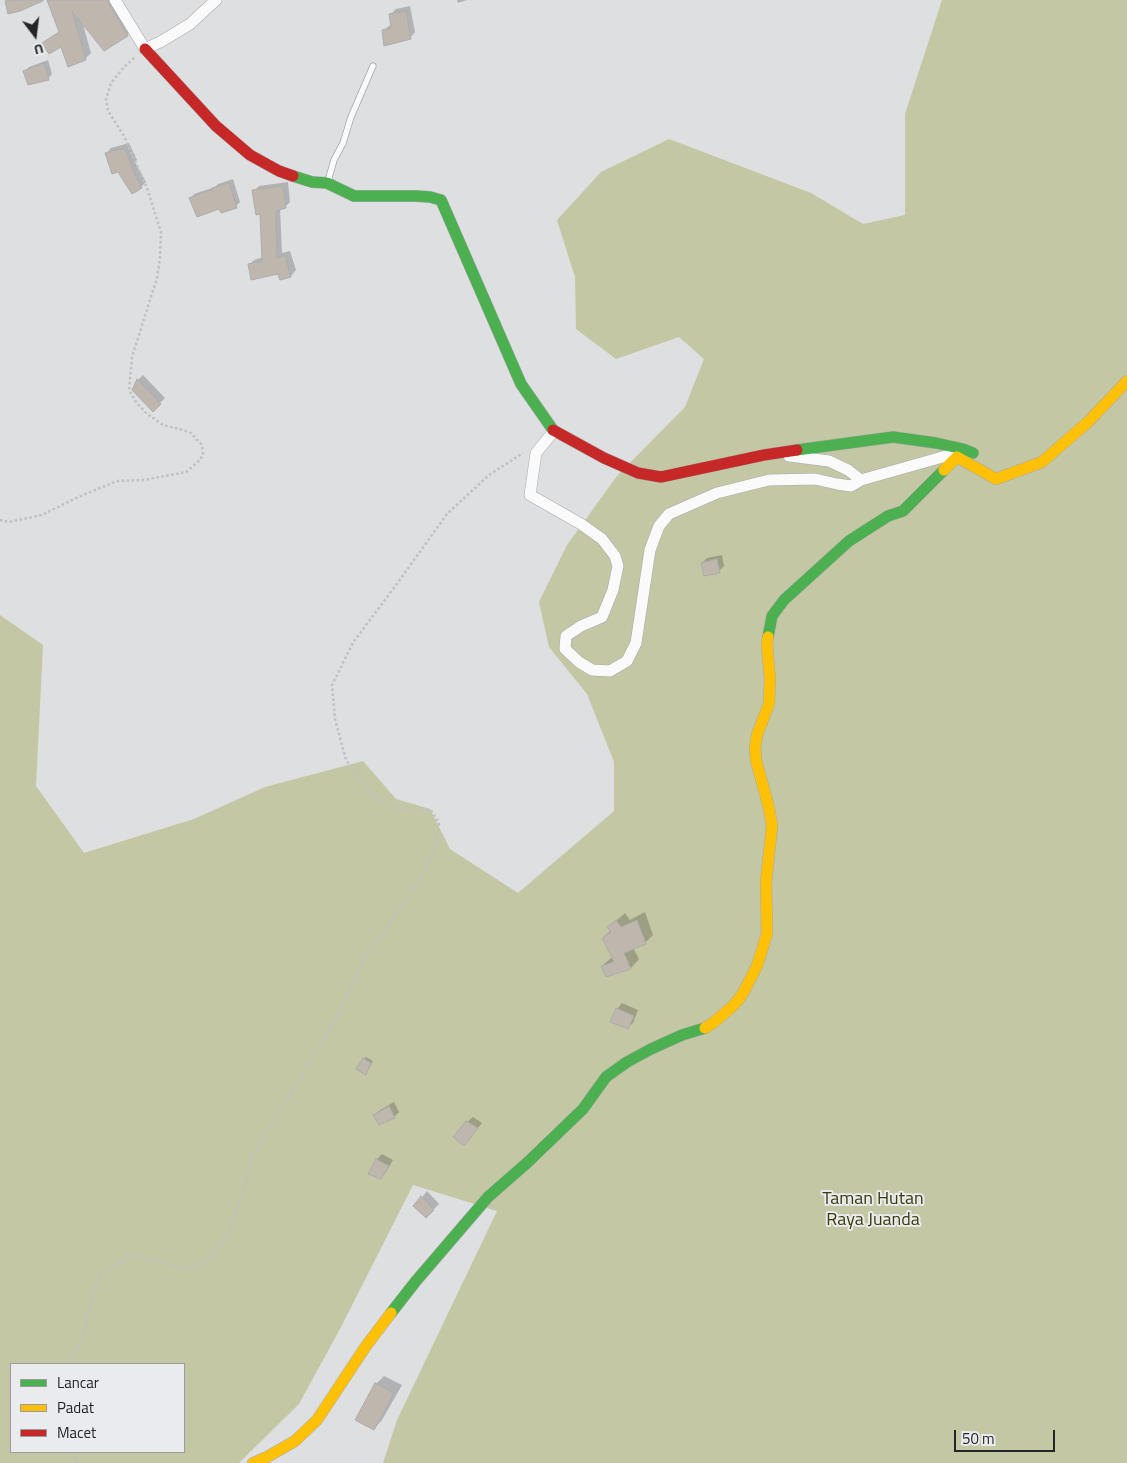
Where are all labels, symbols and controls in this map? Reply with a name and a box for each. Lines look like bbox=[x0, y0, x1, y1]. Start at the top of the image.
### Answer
north arrow bbox=[10, 10, 60, 60]
text: U bbox=[32, 39, 46, 61]
park label: Taman Hutan Raya Juanda bbox=[822, 1189, 924, 1232]
legend bbox=[10, 1363, 185, 1453]
text: Lancar bbox=[57, 1371, 99, 1394]
text: Padat bbox=[57, 1396, 94, 1419]
scale bar bbox=[957, 1420, 1058, 1452]
text: Macet bbox=[57, 1421, 96, 1444]
text: 50 m bbox=[962, 1427, 995, 1450]

